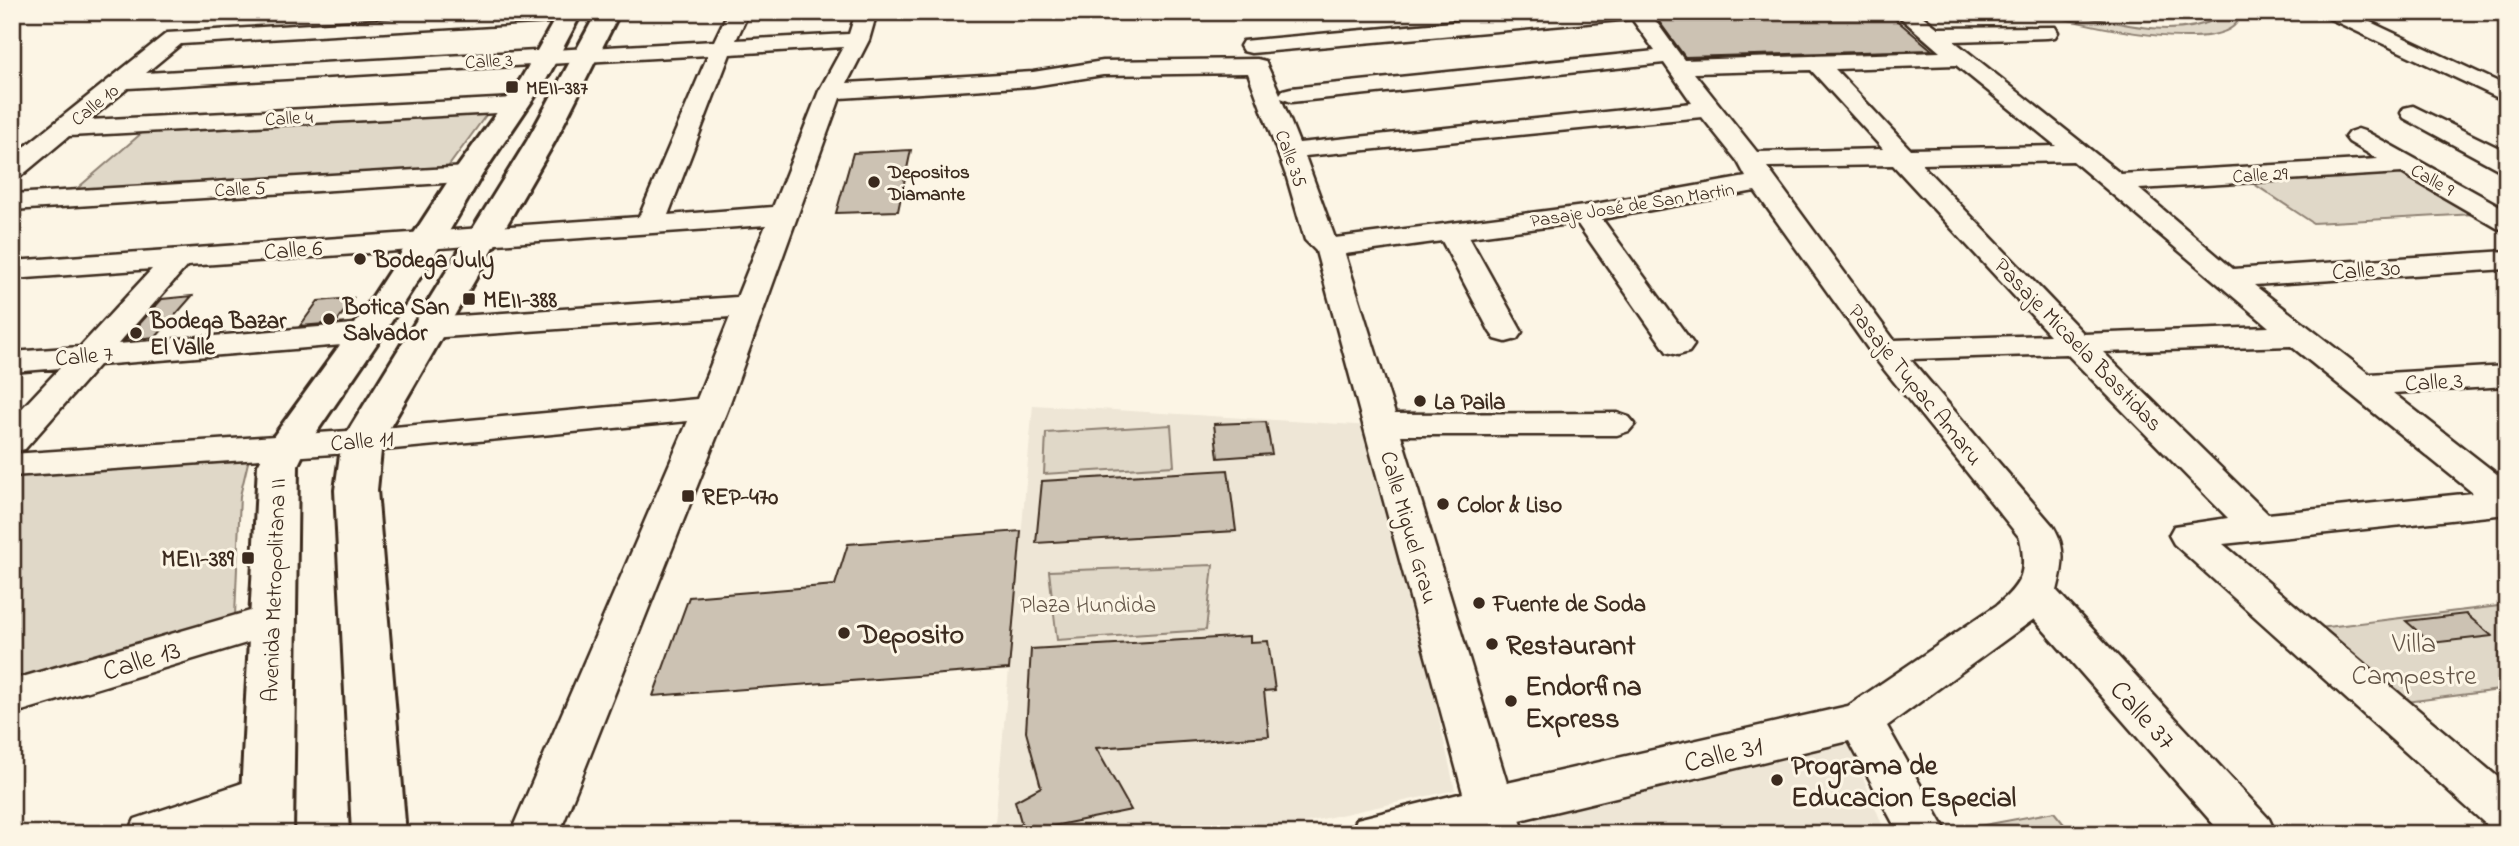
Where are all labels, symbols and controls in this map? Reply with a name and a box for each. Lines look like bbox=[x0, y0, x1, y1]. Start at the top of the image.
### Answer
street label: Calle 3 bbox=[464, 48, 514, 77]
place label: MEII-387 bbox=[526, 76, 588, 103]
street label: Calle 10 bbox=[66, 78, 125, 134]
marker: MEII-387 bbox=[504, 79, 520, 95]
street label: Calle 4 bbox=[264, 105, 314, 134]
street label: Calle 35 bbox=[1267, 126, 1312, 191]
street label: Calle 9 bbox=[2405, 158, 2459, 205]
place label: Depositos Diamante bbox=[887, 160, 970, 209]
street label: Calle 29 bbox=[2232, 162, 2289, 191]
marker: Depositos Diamante bbox=[866, 174, 882, 190]
street label: Calle 5 bbox=[214, 176, 267, 205]
street label: Pasaje José de San Martin bbox=[1528, 177, 1737, 236]
street label: Calle 6 bbox=[263, 233, 324, 270]
place label: Bodega July bbox=[373, 245, 494, 280]
marker: Bodega July bbox=[352, 251, 368, 267]
street label: Pasaje Micaela Bastidas bbox=[1985, 251, 2169, 440]
street label: Calle 30 bbox=[2331, 253, 2401, 290]
place label: MEII-388 bbox=[483, 285, 557, 318]
marker: MEII-388 bbox=[461, 291, 477, 307]
place label: Botica San Salvador bbox=[342, 292, 449, 351]
street label: Pasaje Tupac Amaru bbox=[1838, 298, 1990, 474]
place label: Bodega Bazar El Valle bbox=[149, 306, 287, 365]
marker: Botica San Salvador bbox=[321, 311, 337, 327]
marker: Bodega Bazar El Valle bbox=[128, 325, 144, 341]
street label: Calle 7 bbox=[54, 338, 115, 376]
street label: Calle 3 bbox=[2404, 365, 2464, 402]
place label: La Paila bbox=[1434, 387, 1505, 420]
marker: La Paila bbox=[1412, 393, 1428, 409]
street label: Calle 11 bbox=[329, 423, 395, 462]
street label: Calle Miguel Grau bbox=[1369, 448, 1445, 608]
street label: Avenida Metropolitana II bbox=[255, 478, 296, 703]
place label: REP-470 bbox=[702, 482, 778, 515]
marker: REP-470 bbox=[680, 488, 696, 504]
place label: Color & Liso bbox=[1457, 490, 1562, 523]
marker: Color & Liso bbox=[1435, 496, 1451, 512]
place label: MEII-389 bbox=[162, 544, 235, 577]
marker: MEII-389 bbox=[240, 550, 256, 566]
place label: Fuente de Soda bbox=[1492, 589, 1646, 622]
park label: Plaza Hundida bbox=[1020, 590, 1156, 623]
marker: Fuente de Soda bbox=[1471, 595, 1487, 611]
place label: Deposito bbox=[856, 616, 964, 657]
marker: Deposito bbox=[836, 625, 852, 641]
park label: Villa Campestre bbox=[2352, 625, 2477, 698]
place label: Restaurant bbox=[1506, 627, 1636, 668]
street label: Calle 13 bbox=[98, 631, 186, 694]
marker: Restaurant bbox=[1484, 636, 1500, 652]
place label: Endorfina Express bbox=[1525, 668, 1642, 741]
street label: Calle 37 bbox=[2099, 672, 2185, 761]
marker: Endorfina Express bbox=[1503, 693, 1519, 709]
street label: Calle 31 bbox=[1680, 727, 1767, 785]
place label: Programa de Educacion Especial bbox=[1791, 747, 2017, 820]
marker: Programa de Educacion Especial bbox=[1769, 772, 1785, 788]

